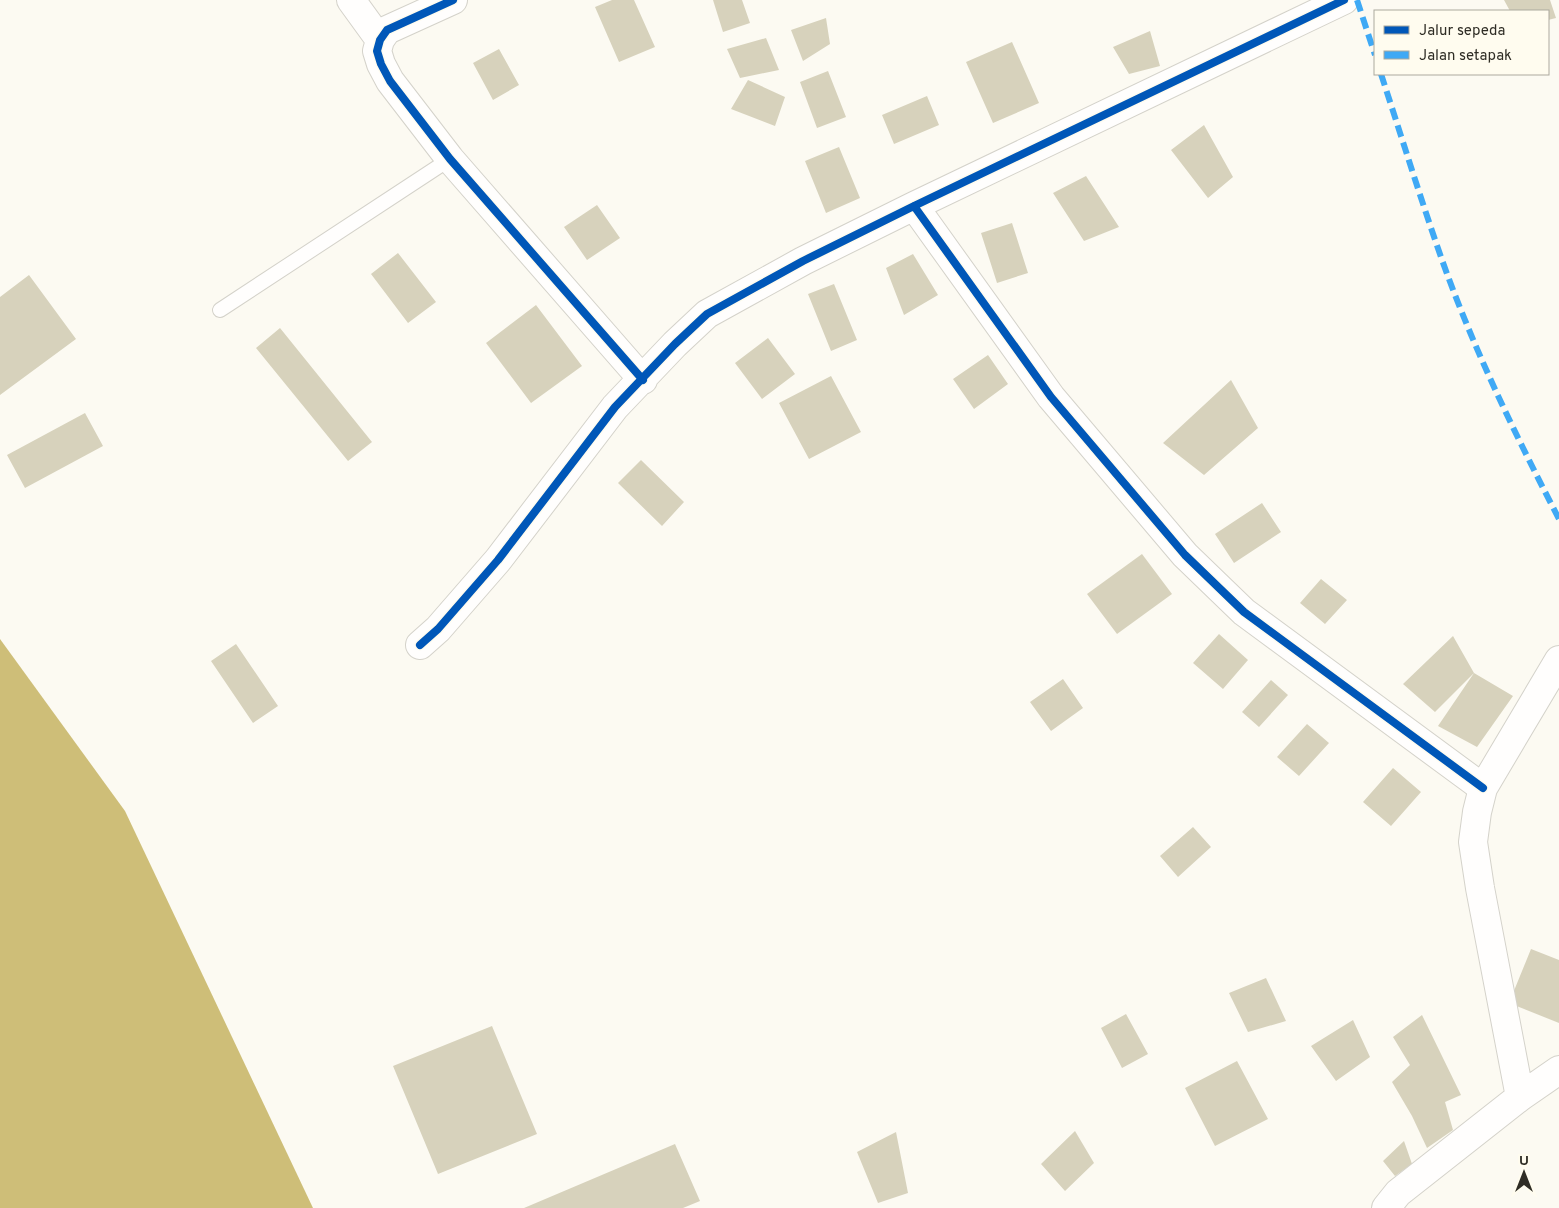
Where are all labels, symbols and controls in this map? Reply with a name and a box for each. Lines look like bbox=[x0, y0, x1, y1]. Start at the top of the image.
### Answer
legend bbox=[1374, 10, 1549, 75]
text: Jalur sepeda bbox=[1419, 22, 1505, 41]
text: Jalan setapak bbox=[1419, 47, 1512, 66]
north arrow bbox=[1499, 1148, 1549, 1198]
text: U bbox=[1519, 1153, 1529, 1170]

